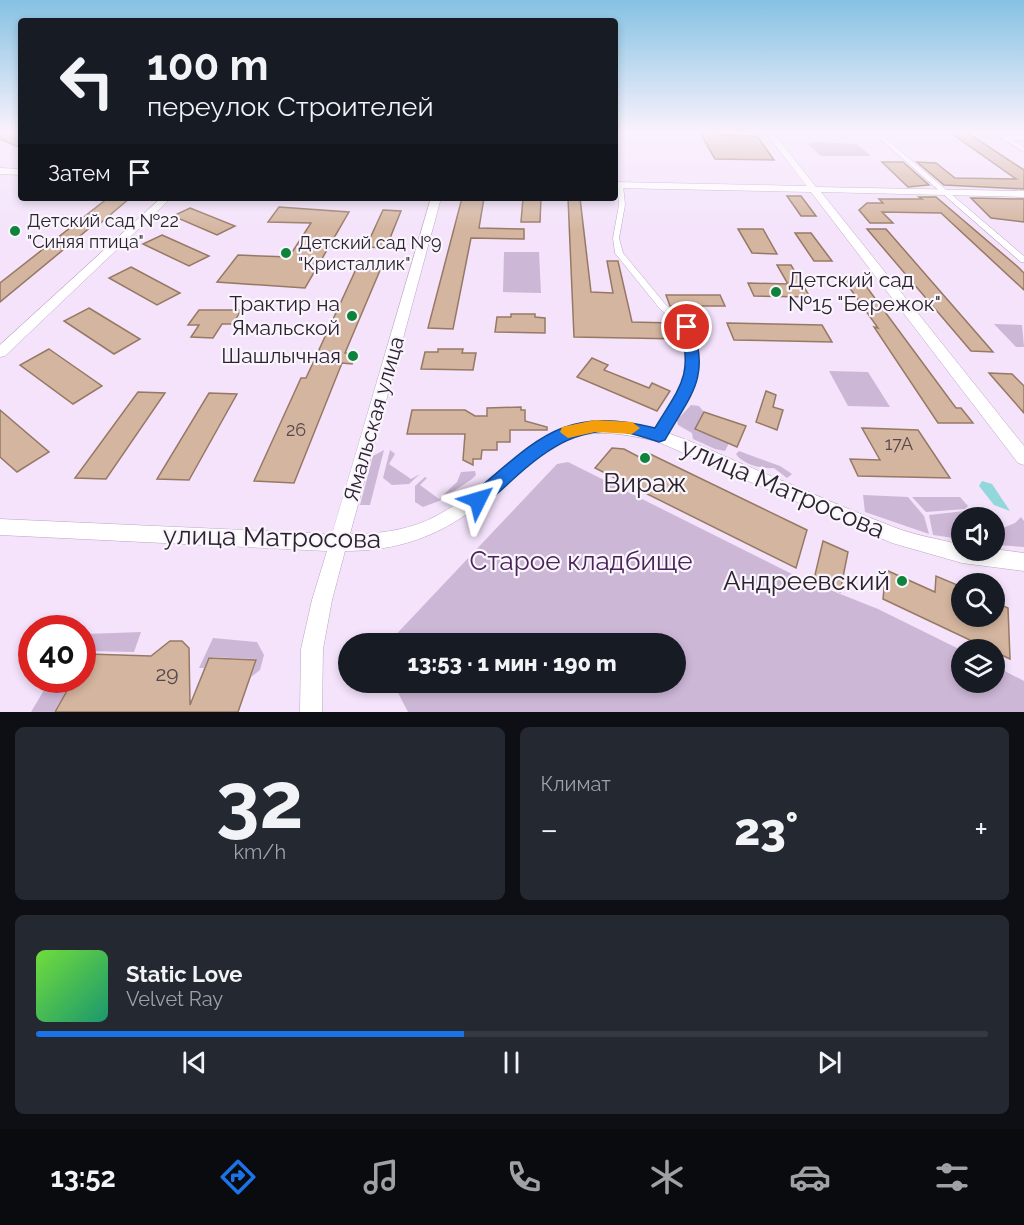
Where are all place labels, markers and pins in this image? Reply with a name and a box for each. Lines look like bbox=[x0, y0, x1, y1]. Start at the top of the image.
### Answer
place label: Детский сад №22 "Синяя птица" bbox=[27, 210, 179, 252]
marker: Детский сад №22 "Синяя птица" bbox=[8, 224, 22, 238]
place label: Детский сад №9 "Кристаллик" bbox=[298, 232, 442, 274]
marker: Детский сад №9 "Кристаллик" bbox=[279, 246, 293, 260]
place label: Детский сад №15 "Бережок" bbox=[788, 267, 941, 316]
marker: Детский сад №15 "Бережок" bbox=[769, 285, 783, 299]
place label: Трактир на Ямальской bbox=[229, 291, 340, 340]
pin bbox=[661, 301, 712, 352]
marker: Трактир на Ямальской bbox=[345, 309, 359, 323]
place label: Шашлычная bbox=[221, 343, 341, 368]
marker: Шашлычная bbox=[346, 349, 360, 363]
marker: Вираж bbox=[638, 451, 652, 465]
place label: Вираж bbox=[603, 468, 687, 498]
place label: Андреевский bbox=[723, 566, 890, 596]
marker: Андреевский bbox=[895, 574, 909, 588]

